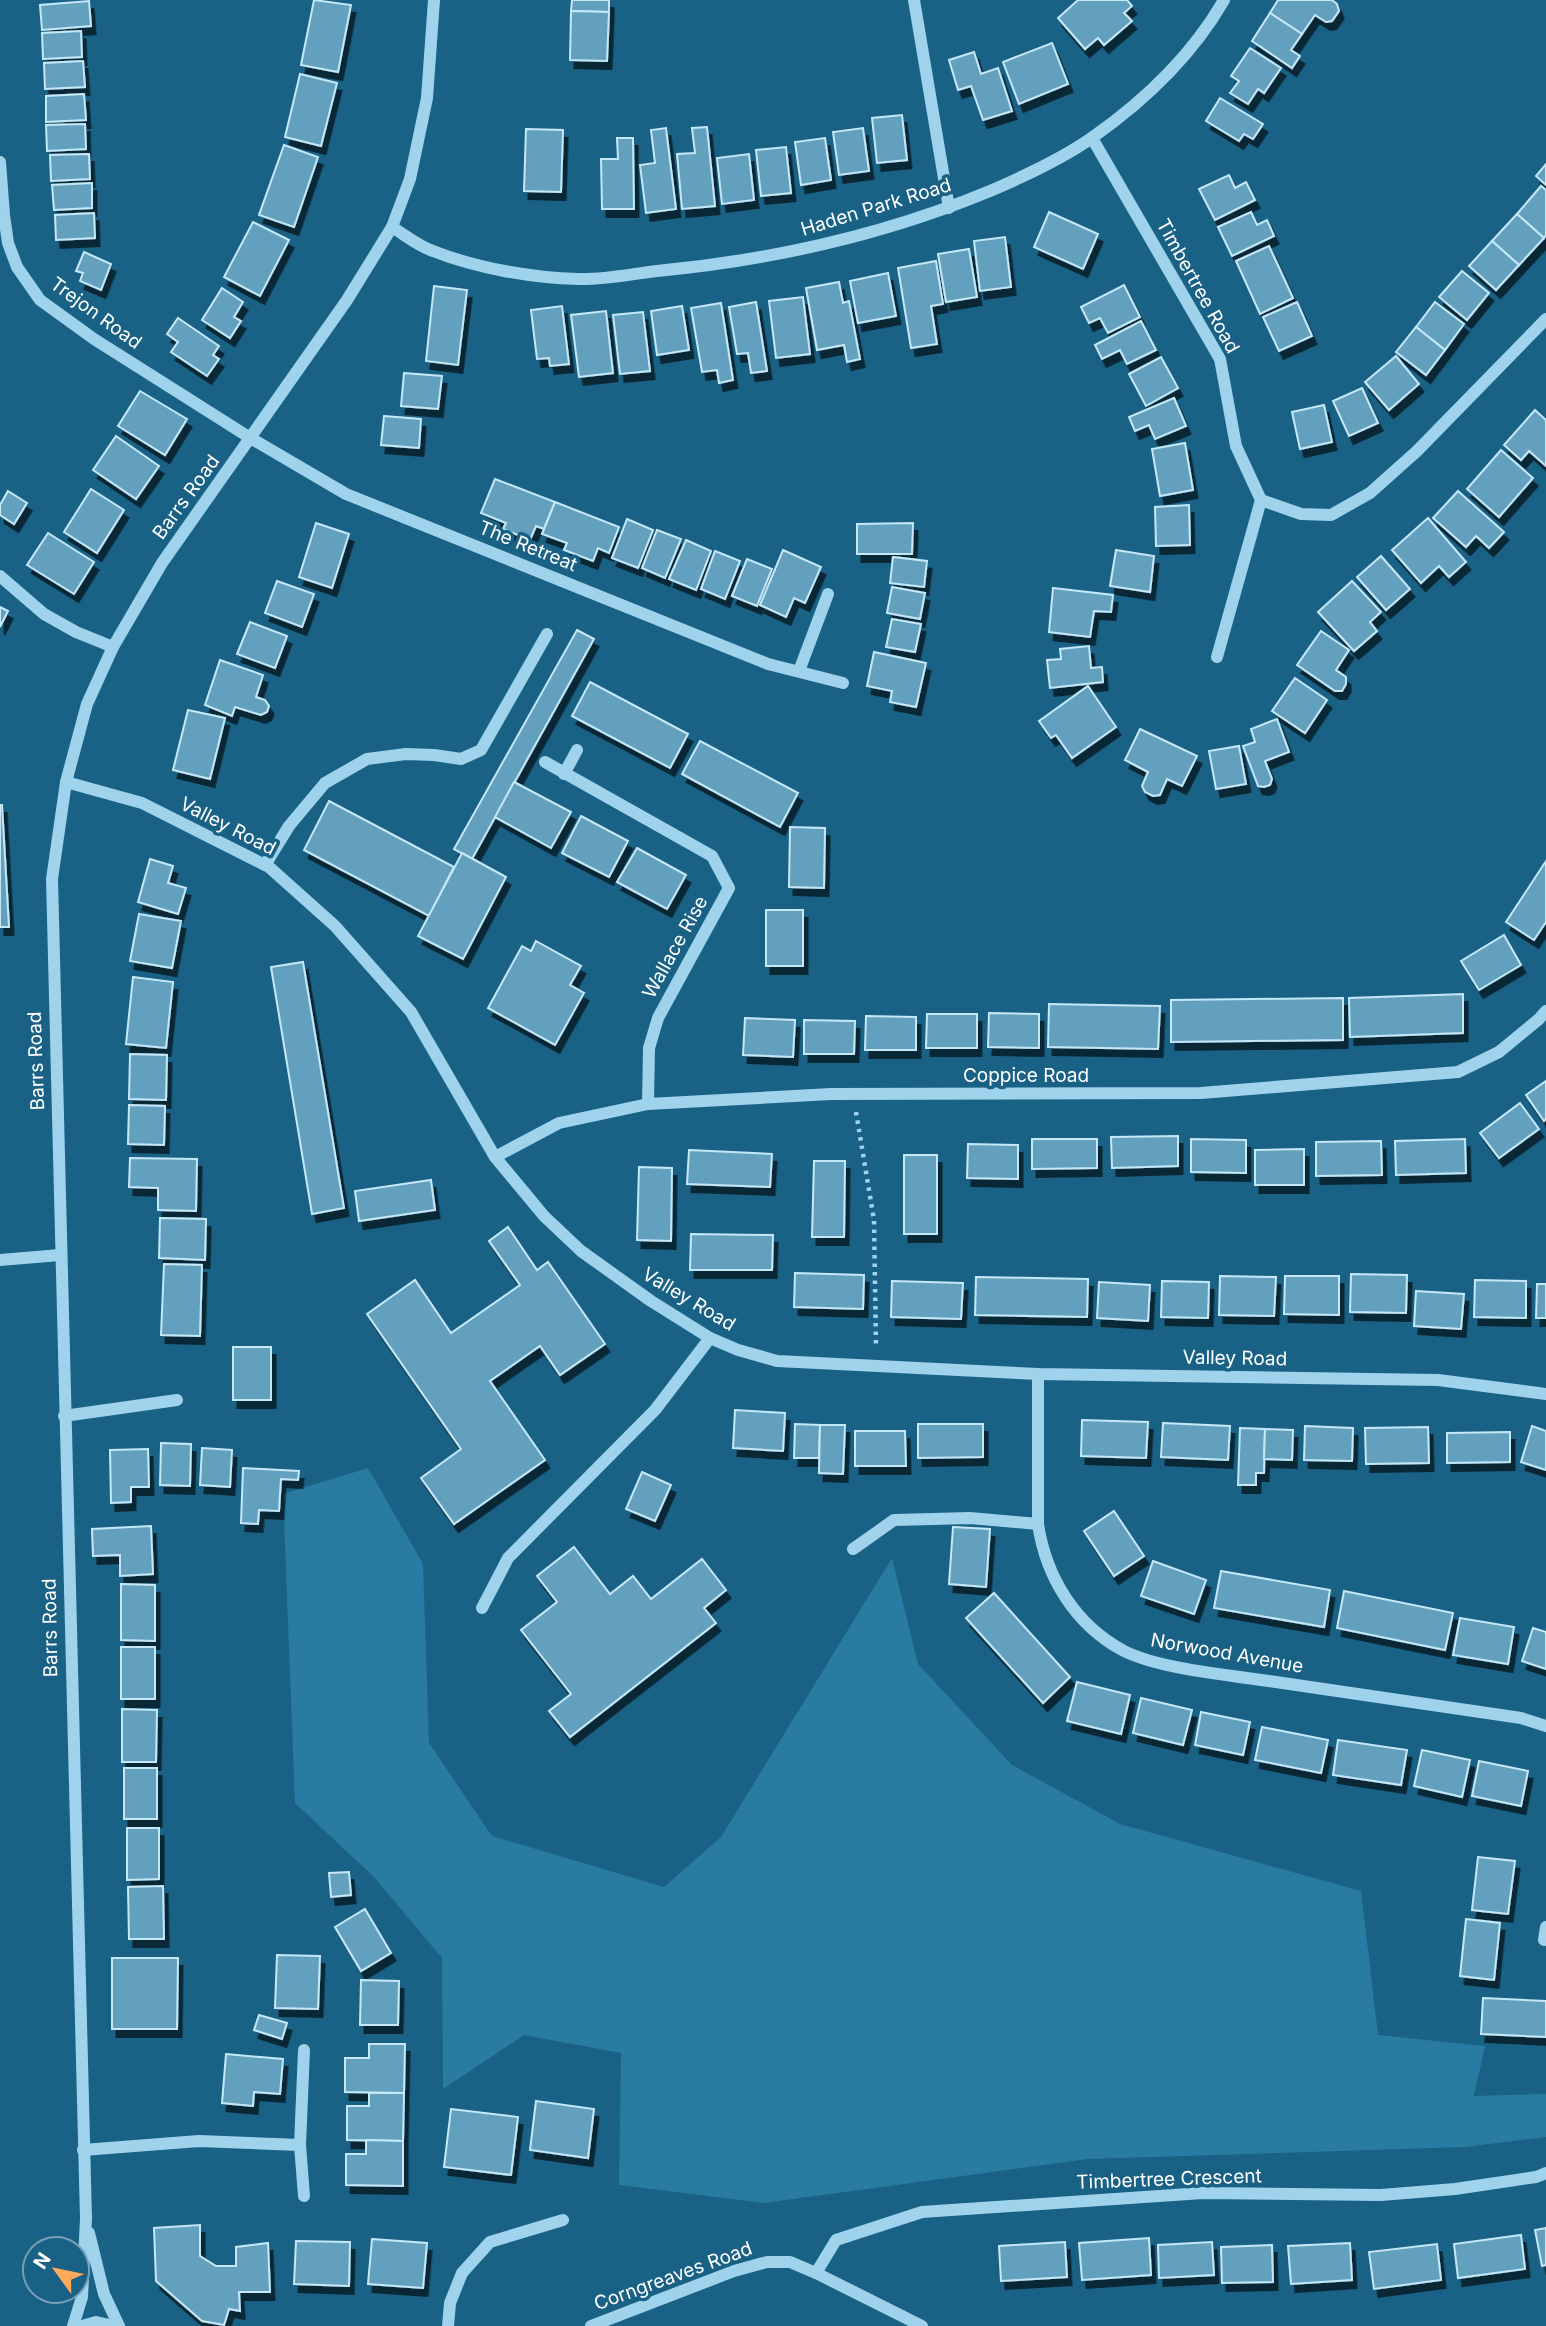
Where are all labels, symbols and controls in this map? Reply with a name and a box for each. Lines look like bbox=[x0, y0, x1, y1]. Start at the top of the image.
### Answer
street label: Haden Park Road bbox=[798, 173, 954, 241]
street label: Timbertree Road bbox=[1152, 215, 1244, 357]
street label: Trejon Road bbox=[46, 272, 146, 354]
street label: Barrs Road bbox=[148, 450, 224, 544]
street label: The Retreat bbox=[475, 516, 581, 576]
street label: Valley Road bbox=[176, 792, 280, 860]
street label: Wallace Rise bbox=[637, 892, 713, 1002]
street label: Barrs Road bbox=[23, 1011, 49, 1111]
street label: Coppice Road bbox=[963, 1064, 1089, 1087]
street label: Valley Road bbox=[638, 1262, 740, 1336]
street label: Valley Road bbox=[1183, 1346, 1287, 1370]
street label: Barrs Road bbox=[38, 1578, 62, 1678]
street label: Norwood Avenue bbox=[1149, 1628, 1305, 1678]
street label: Timbertree Crescent bbox=[1076, 2164, 1262, 2194]
north arrow bbox=[21, 2235, 91, 2305]
street label: Corngreaves Road bbox=[591, 2237, 755, 2315]
text: N bbox=[29, 2249, 56, 2273]

